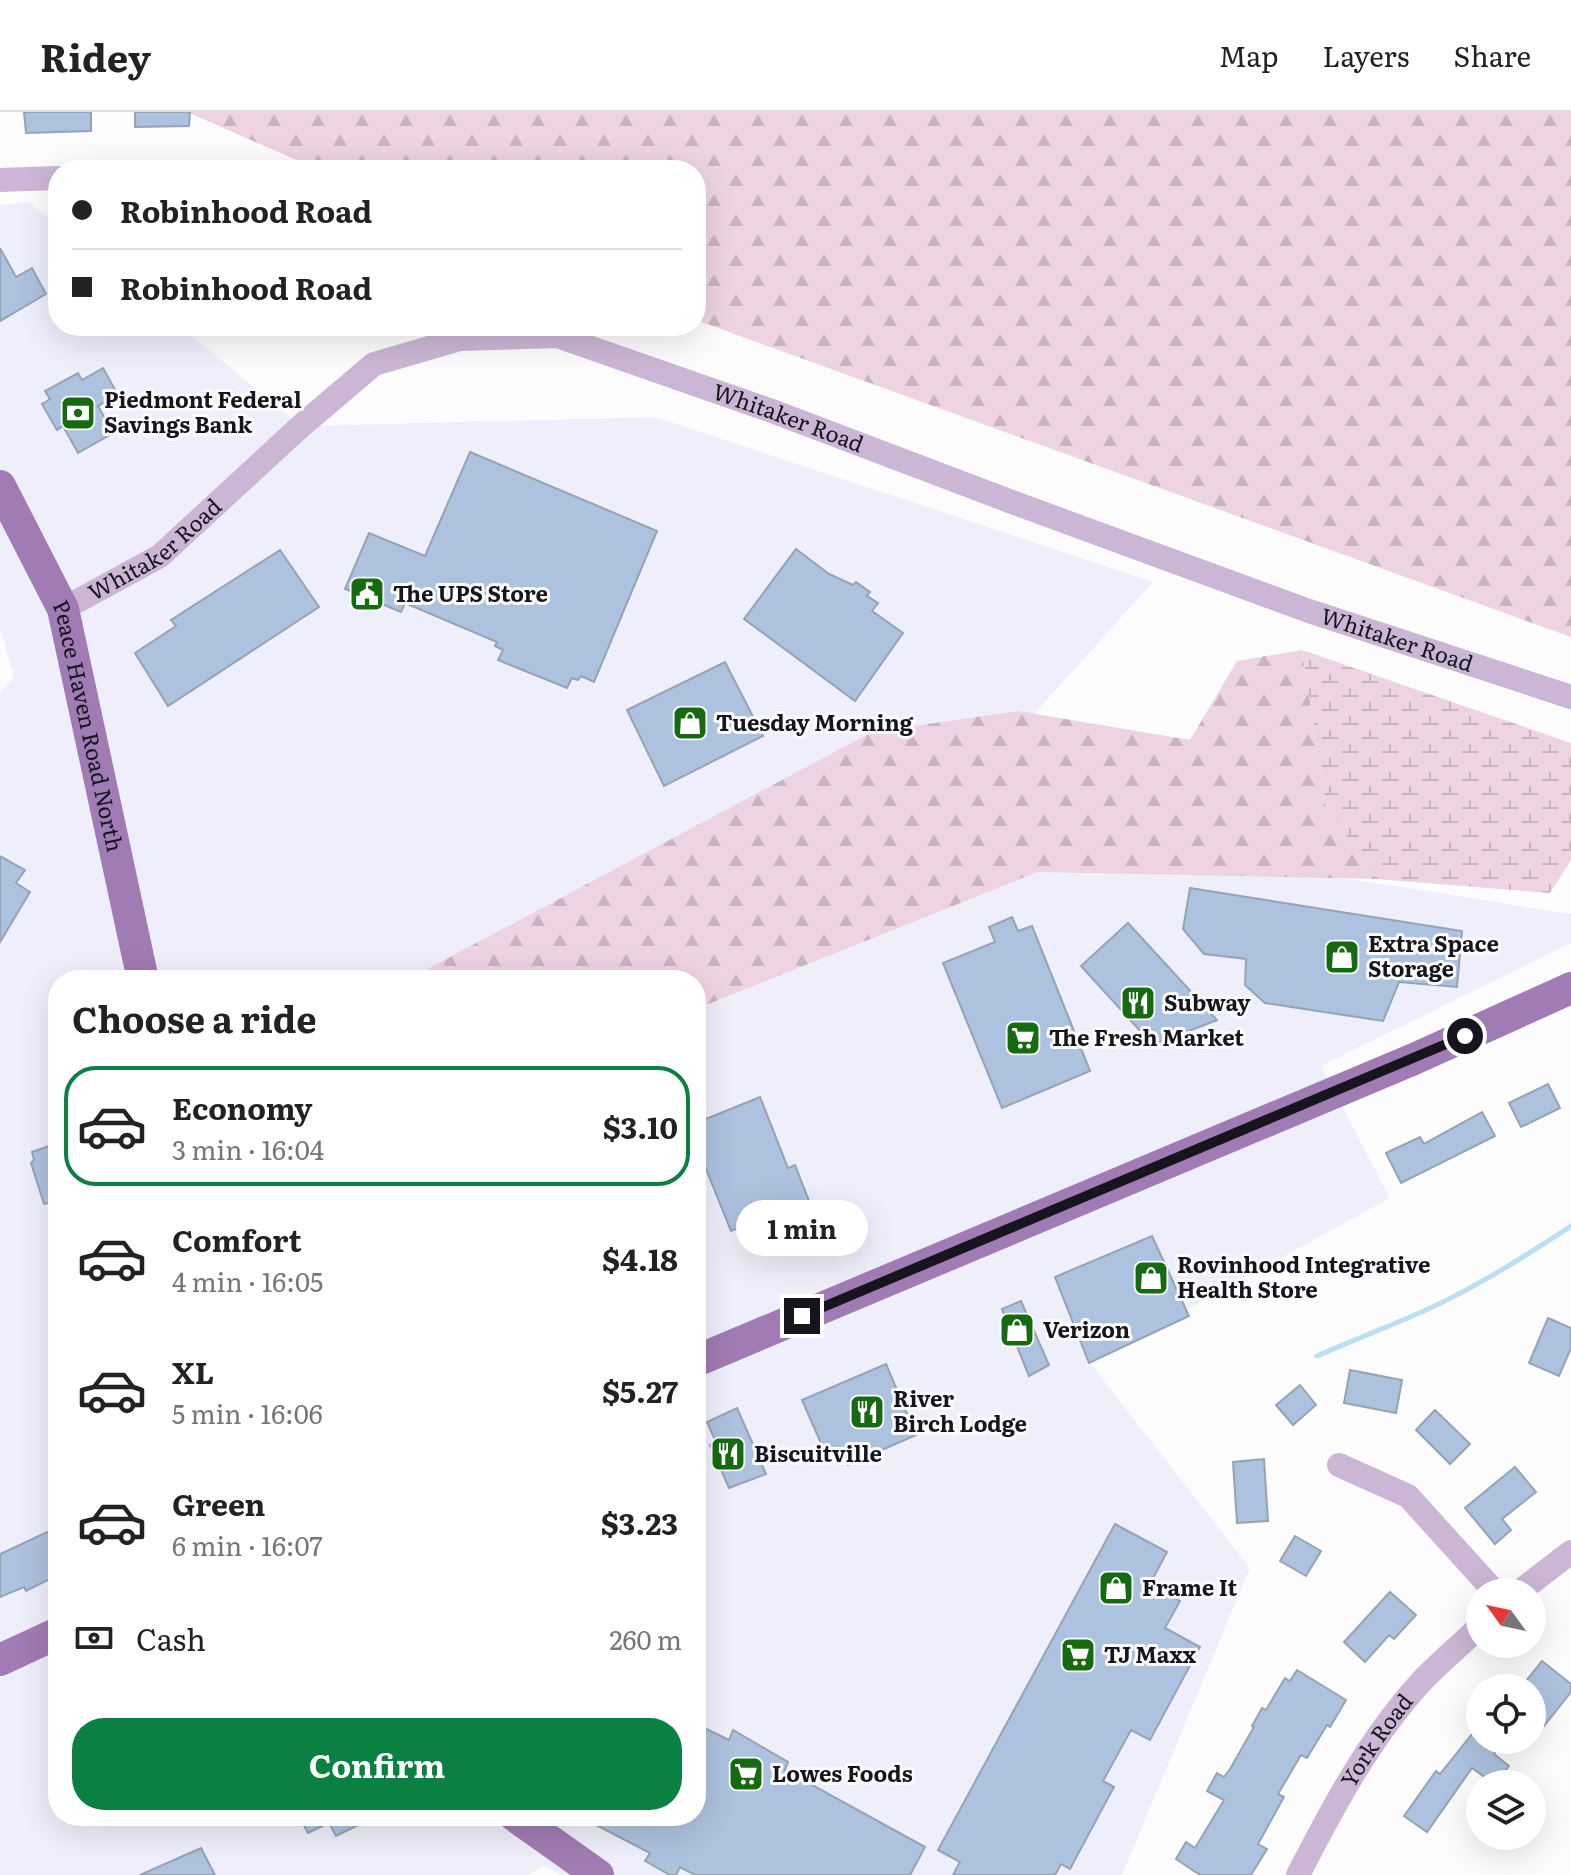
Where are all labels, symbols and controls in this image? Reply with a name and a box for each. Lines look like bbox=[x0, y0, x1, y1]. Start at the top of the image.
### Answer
text: Ridey bbox=[40, 27, 151, 84]
text: Map bbox=[1219, 34, 1278, 76]
text: Layers bbox=[1322, 34, 1409, 76]
text: Share bbox=[1453, 34, 1531, 76]
text: Robinhood Road bbox=[120, 188, 372, 232]
text: Robinhood Road bbox=[120, 265, 372, 309]
street label: Whitaker Road bbox=[709, 374, 869, 459]
place label: Piedmont Federal Savings Bank bbox=[104, 382, 302, 440]
bank icon: Piedmont Federal Savings Bank bbox=[59, 394, 97, 432]
street label: Whitaker Road bbox=[81, 489, 228, 607]
public building icon: The UPS Store bbox=[348, 575, 386, 613]
place label: The UPS Store bbox=[393, 576, 548, 609]
street label: Peace Haven Road North bbox=[46, 593, 133, 855]
street label: Whitaker Road bbox=[1317, 598, 1478, 679]
shop icon: Tuesday Morning bbox=[671, 704, 709, 742]
place label: Tuesday Morning bbox=[716, 705, 914, 738]
place label: Extra Space Storage bbox=[1368, 926, 1499, 984]
shop icon: Extra Space Storage bbox=[1323, 938, 1361, 976]
restaurant icon: Subway bbox=[1119, 984, 1157, 1022]
place label: Subway bbox=[1164, 985, 1251, 1018]
text: Choose a ride bbox=[72, 991, 317, 1044]
route start bbox=[1447, 1018, 1483, 1054]
supermarket icon: The Fresh Market bbox=[1004, 1019, 1042, 1057]
place label: The Fresh Market bbox=[1049, 1020, 1244, 1053]
text: Economy bbox=[172, 1085, 312, 1129]
icon: car bbox=[76, 1090, 148, 1162]
text: $3.10 bbox=[603, 1104, 678, 1148]
text: 3 min · 16:04 bbox=[172, 1129, 324, 1168]
callout: 1 min bbox=[736, 1200, 868, 1256]
text: 1 min bbox=[767, 1208, 837, 1247]
text: Comfort bbox=[172, 1217, 302, 1261]
icon: car bbox=[76, 1222, 148, 1294]
text: $4.18 bbox=[602, 1236, 678, 1280]
place label: Rovinhood Integrative Health Store bbox=[1177, 1247, 1430, 1305]
shop icon: Rovinhood Integrative Health Store bbox=[1132, 1259, 1170, 1297]
text: 4 min · 16:05 bbox=[172, 1261, 323, 1300]
route end bbox=[784, 1298, 820, 1334]
shop icon: Verizon bbox=[998, 1311, 1036, 1349]
place label: Verizon bbox=[1043, 1312, 1130, 1345]
text: XL bbox=[172, 1349, 214, 1393]
icon: car bbox=[76, 1354, 148, 1426]
text: $5.27 bbox=[602, 1368, 678, 1412]
place label: River Birch Lodge bbox=[893, 1381, 1027, 1439]
text: 5 min · 16:06 bbox=[172, 1393, 323, 1432]
restaurant icon: River Birch Lodge bbox=[848, 1393, 886, 1431]
restaurant icon: Biscuitville bbox=[709, 1435, 747, 1473]
place label: Biscuitville bbox=[754, 1436, 882, 1469]
text: Green bbox=[172, 1481, 265, 1525]
icon: car bbox=[76, 1486, 148, 1558]
text: $3.23 bbox=[601, 1500, 678, 1544]
text: 6 min · 16:07 bbox=[172, 1525, 323, 1564]
shop icon: Frame It bbox=[1097, 1569, 1135, 1607]
place label: Frame It bbox=[1142, 1570, 1238, 1603]
north arrow bbox=[1466, 1578, 1546, 1658]
map controls bbox=[1466, 1578, 1546, 1850]
icon: cash bbox=[72, 1616, 116, 1660]
text: Cash bbox=[136, 1616, 206, 1660]
text: 260 m bbox=[609, 1619, 682, 1658]
supermarket icon: TJ Maxx bbox=[1059, 1636, 1097, 1674]
place label: TJ Maxx bbox=[1104, 1637, 1197, 1670]
button: locate bbox=[1466, 1674, 1546, 1754]
street label: York Road bbox=[1331, 1685, 1420, 1793]
button: Confirm bbox=[72, 1718, 682, 1810]
supermarket icon: Lowes Foods bbox=[727, 1755, 765, 1793]
place label: Lowes Foods bbox=[772, 1756, 913, 1789]
button: layers bbox=[1466, 1770, 1546, 1850]

